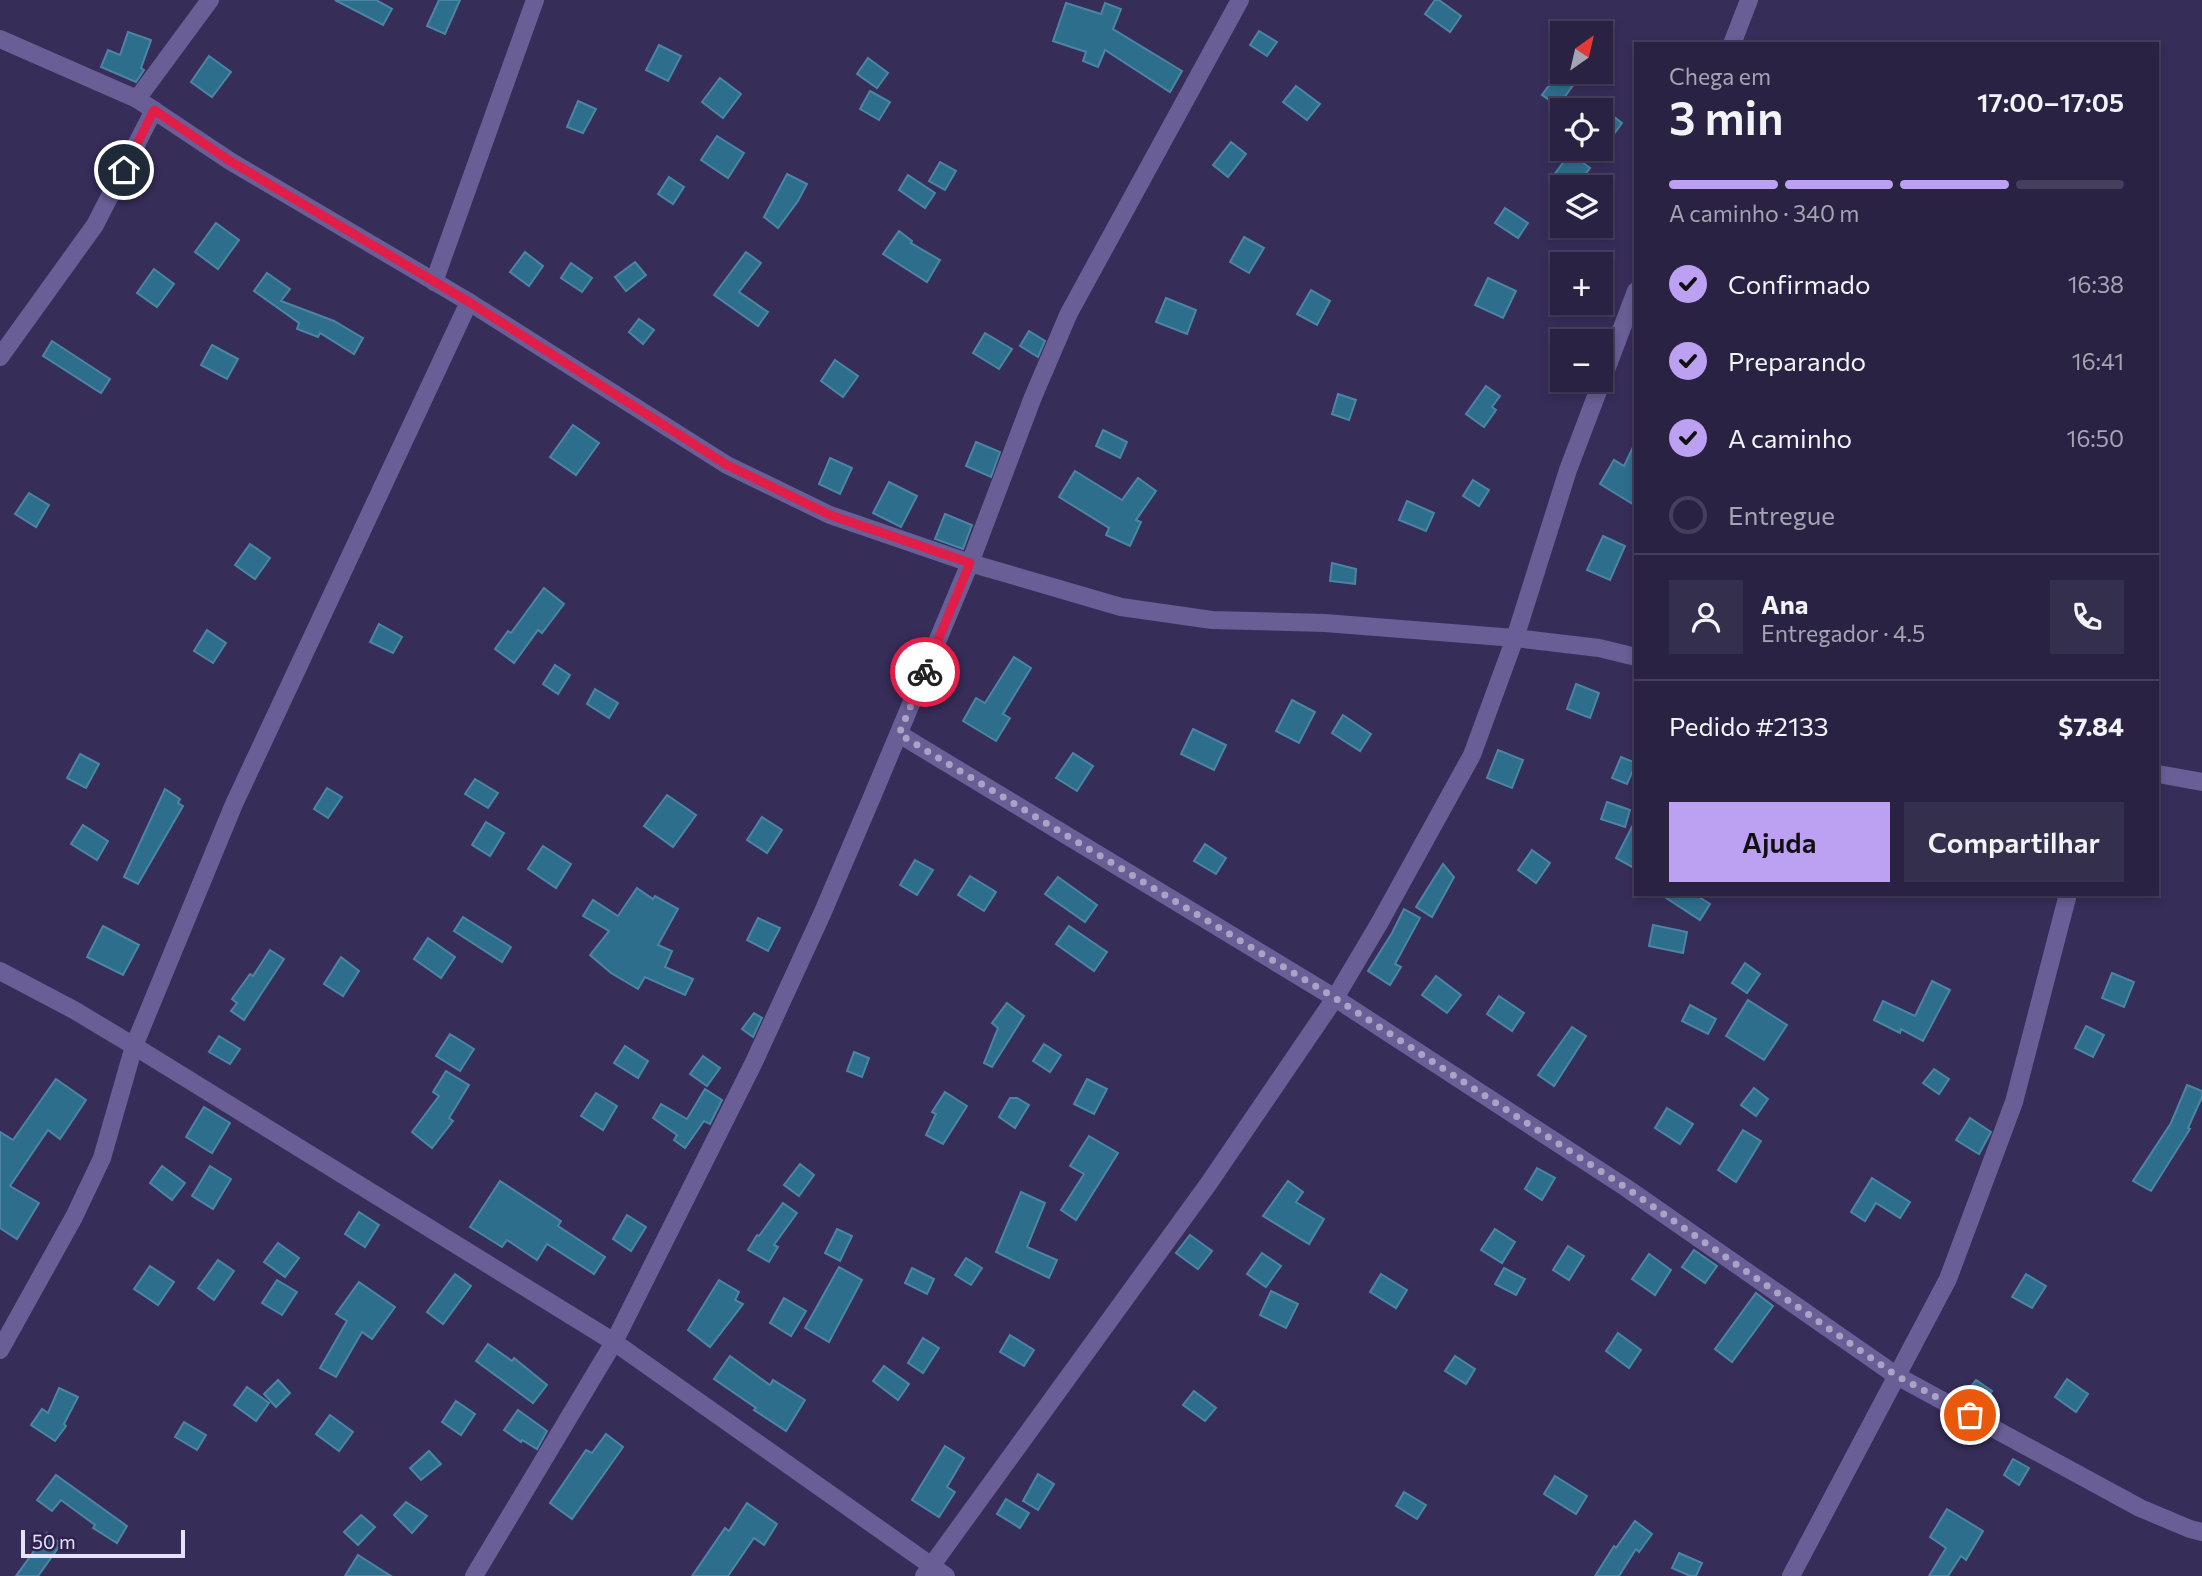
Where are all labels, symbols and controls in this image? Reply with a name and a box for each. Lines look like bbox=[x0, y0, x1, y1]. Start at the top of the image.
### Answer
north arrow bbox=[1550, 21, 1614, 84]
map controls bbox=[1550, 21, 1613, 392]
text: Chega em bbox=[1669, 62, 1771, 90]
text: 17:00–17:05 bbox=[1977, 86, 2124, 117]
text: 3 min bbox=[1669, 88, 1784, 144]
button: locate bbox=[1550, 98, 1613, 161]
pin bbox=[94, 140, 154, 200]
icon: home bbox=[105, 151, 143, 189]
button: layers bbox=[1550, 175, 1613, 238]
text: A caminho · 340 m bbox=[1669, 199, 1859, 227]
button: + bbox=[1550, 252, 1613, 315]
icon: check bbox=[1669, 265, 1707, 303]
text: Confirmado bbox=[1728, 268, 1870, 299]
text: 16:38 bbox=[2068, 270, 2124, 298]
button: − bbox=[1550, 329, 1613, 392]
icon: check bbox=[1669, 342, 1707, 380]
text: Preparando bbox=[1728, 345, 1866, 376]
text: 16:41 bbox=[2072, 347, 2124, 375]
icon: check bbox=[1669, 419, 1707, 457]
text: A caminho bbox=[1728, 422, 1852, 453]
text: 16:50 bbox=[2067, 424, 2124, 452]
text: Entregue bbox=[1728, 499, 1835, 530]
button: person bbox=[1669, 580, 1743, 654]
button: phone bbox=[2050, 580, 2124, 654]
text: Ana bbox=[1761, 588, 1808, 619]
text: Entregador · 4.5 bbox=[1761, 619, 1925, 647]
courier bbox=[890, 637, 960, 707]
icon: bike bbox=[906, 653, 944, 691]
text: Pedido #2133 bbox=[1669, 710, 1829, 741]
text: $7.84 bbox=[2058, 710, 2124, 741]
button: Ajuda bbox=[1669, 802, 1890, 882]
button: Compartilhar bbox=[1904, 802, 2124, 882]
pin bbox=[1940, 1385, 2000, 1445]
icon: bag bbox=[1951, 1396, 1989, 1434]
scale bar bbox=[21, 1527, 186, 1559]
text: 50 m bbox=[32, 1530, 76, 1553]

